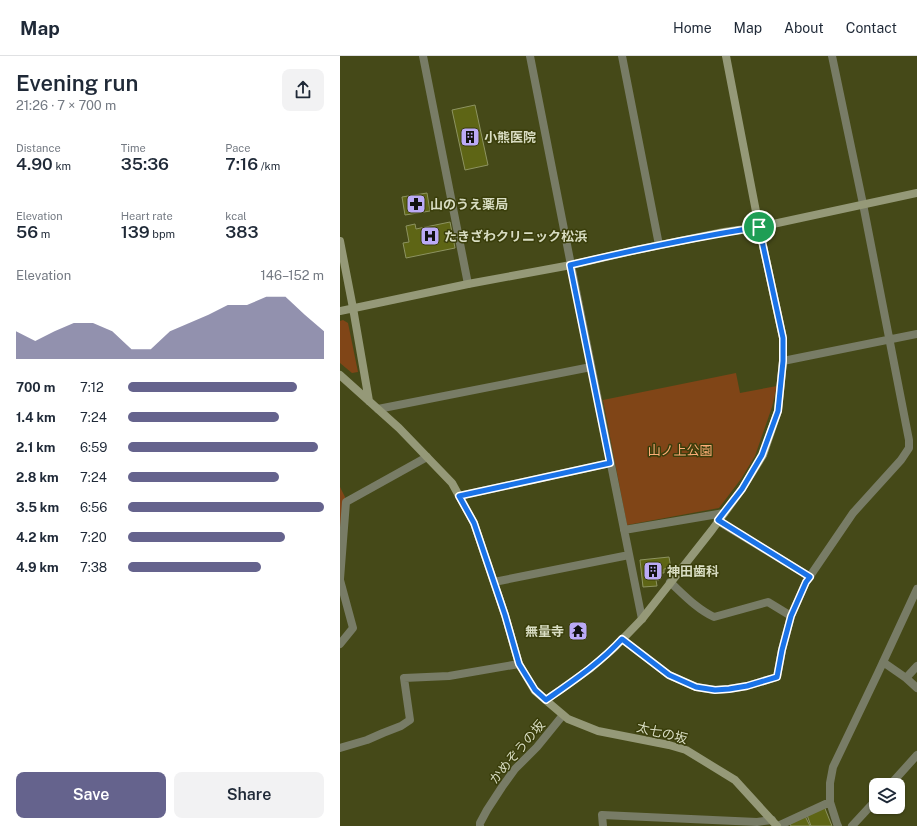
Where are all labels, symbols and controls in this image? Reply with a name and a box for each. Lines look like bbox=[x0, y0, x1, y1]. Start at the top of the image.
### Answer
text: Map bbox=[20, 17, 60, 39]
text: Home bbox=[673, 20, 712, 36]
text: Map bbox=[734, 20, 762, 36]
text: About bbox=[784, 20, 824, 36]
text: Contact bbox=[846, 20, 897, 36]
button: share bbox=[282, 69, 324, 111]
text: Evening run bbox=[16, 70, 138, 96]
text: 21:26 · 7 × 700 m bbox=[16, 98, 116, 113]
building icon: 小熊医院 bbox=[459, 126, 481, 148]
place label: 小熊医院 bbox=[484, 130, 536, 145]
text: Distance bbox=[16, 142, 61, 154]
text: Time bbox=[121, 142, 146, 154]
text: Pace bbox=[225, 142, 250, 154]
text: 4.90 bbox=[16, 154, 53, 174]
text: 35:36 bbox=[121, 154, 169, 174]
text: 7:16 bbox=[225, 154, 258, 174]
text: km bbox=[53, 160, 71, 172]
text: /km bbox=[258, 160, 280, 172]
pharmacy icon: 山のうえ薬局 bbox=[405, 193, 427, 215]
place label: 山のうえ薬局 bbox=[430, 197, 508, 212]
text: Elevation bbox=[16, 210, 63, 222]
text: Heart rate bbox=[121, 210, 173, 222]
text: kcal bbox=[225, 210, 247, 222]
pin bbox=[742, 210, 776, 244]
icon: arrive bbox=[748, 216, 770, 238]
text: 56 bbox=[16, 222, 38, 242]
text: 139 bbox=[121, 222, 150, 242]
text: 383 bbox=[225, 222, 258, 242]
hospital icon: たきざわクリニック松浜 bbox=[419, 225, 441, 247]
text: m bbox=[38, 228, 50, 240]
text: bpm bbox=[150, 228, 175, 240]
place label: たきざわクリニック松浜 bbox=[444, 229, 587, 244]
text: Elevation bbox=[16, 268, 71, 283]
text: 146–152 m bbox=[260, 268, 324, 283]
text: 700 m bbox=[16, 380, 55, 395]
text: 7:12 bbox=[80, 380, 104, 395]
text: 1.4 km bbox=[16, 410, 56, 425]
text: 7:24 bbox=[80, 410, 107, 425]
text: 2.1 km bbox=[16, 440, 55, 455]
text: 6:59 bbox=[80, 440, 107, 455]
park label: 山ノ上公園 bbox=[647, 443, 713, 458]
text: 2.8 km bbox=[16, 470, 59, 485]
text: 7:24 bbox=[80, 470, 107, 485]
text: 3.5 km bbox=[16, 500, 59, 515]
text: 6:56 bbox=[80, 500, 107, 515]
text: 4.2 km bbox=[16, 530, 59, 545]
text: 7:20 bbox=[80, 530, 107, 545]
text: 4.9 km bbox=[16, 560, 59, 575]
text: 7:38 bbox=[80, 560, 107, 575]
building icon: 神田歯科 bbox=[642, 560, 664, 582]
place label: 神田歯科 bbox=[667, 564, 719, 579]
temple icon: 無量寺 bbox=[567, 620, 589, 642]
place label: 無量寺 bbox=[525, 624, 564, 639]
street label: かめぞうの坂 bbox=[486, 717, 548, 787]
street label: 太七の坂 bbox=[635, 719, 689, 747]
button: Save bbox=[16, 772, 166, 818]
button: Share bbox=[174, 772, 324, 818]
map controls bbox=[869, 778, 905, 814]
button: layers bbox=[869, 778, 905, 814]

